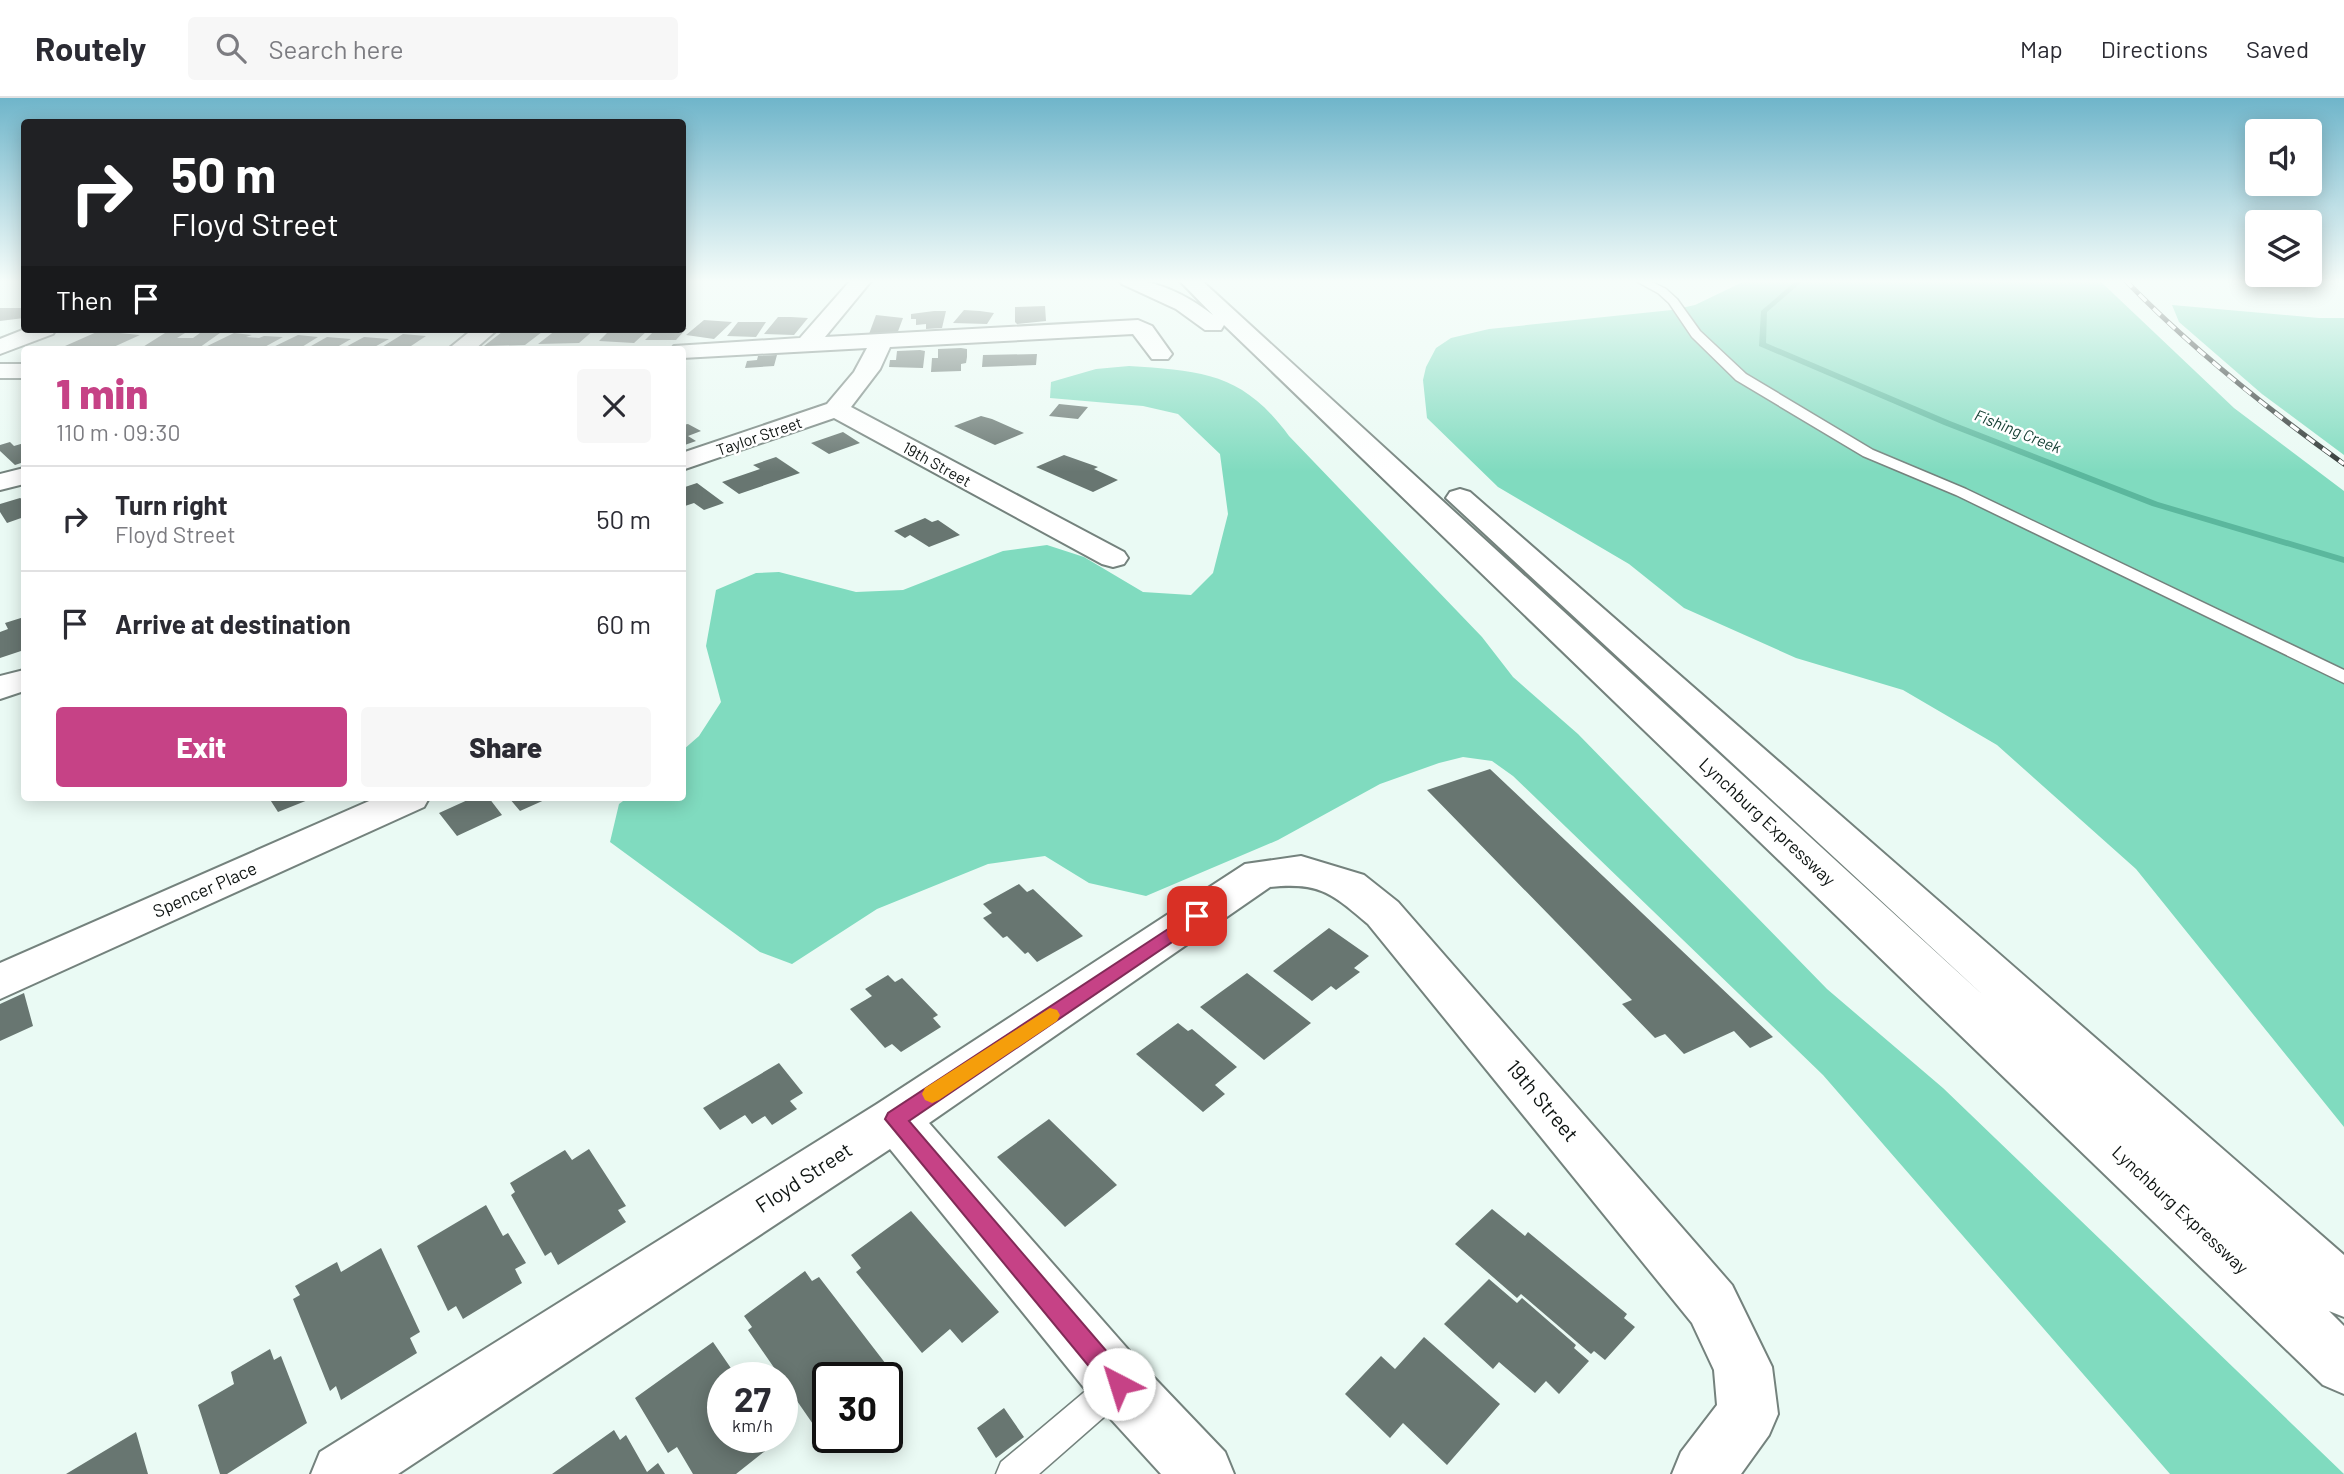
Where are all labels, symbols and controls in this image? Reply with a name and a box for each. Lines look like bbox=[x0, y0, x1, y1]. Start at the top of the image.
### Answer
search box bbox=[188, 17, 678, 80]
text: Routely bbox=[35, 28, 146, 68]
icon: search bbox=[212, 29, 250, 67]
text: Search here bbox=[268, 33, 404, 64]
text: Map bbox=[2020, 34, 2063, 63]
text: Directions bbox=[2101, 34, 2208, 63]
text: Saved bbox=[2246, 34, 2309, 63]
map controls bbox=[2245, 119, 2322, 287]
button: sound bbox=[2245, 119, 2322, 196]
text: 50 m bbox=[171, 144, 276, 203]
icon: right bbox=[56, 147, 147, 238]
text: Floyd Street bbox=[171, 204, 339, 242]
button: layers bbox=[2245, 210, 2322, 287]
icon: arrive bbox=[127, 280, 165, 318]
text: Then bbox=[56, 284, 113, 315]
text: 1 min bbox=[56, 367, 148, 417]
button: close bbox=[577, 369, 651, 443]
water label: Fishing Creek bbox=[1972, 405, 2064, 457]
street label: Taylor Street bbox=[713, 412, 804, 459]
text: 110 m · 09:30 bbox=[56, 418, 180, 446]
street label: 19th Street bbox=[900, 437, 975, 490]
text: Turn right bbox=[115, 489, 228, 520]
icon: right bbox=[56, 500, 94, 538]
text: 50 m bbox=[596, 503, 651, 534]
text: Floyd Street bbox=[115, 520, 236, 548]
icon: arrive bbox=[56, 605, 94, 643]
text: Arrive at destination bbox=[115, 608, 351, 639]
text: 60 m bbox=[596, 608, 651, 639]
button: Exit bbox=[56, 707, 347, 787]
button: Share bbox=[361, 707, 651, 787]
street label: Lynchburg Expressway bbox=[1695, 753, 1840, 890]
street label: Spencer Place bbox=[149, 856, 260, 922]
pin bbox=[1167, 886, 1227, 946]
icon: arrive bbox=[1178, 897, 1216, 935]
street label: 19th Street bbox=[1502, 1054, 1584, 1146]
street label: Floyd Street bbox=[750, 1136, 856, 1217]
street label: Lynchburg Expressway bbox=[2108, 1141, 2253, 1278]
position arrow bbox=[1082, 1347, 1156, 1421]
speed limit sign: 30 bbox=[812, 1362, 903, 1453]
text: 27 bbox=[734, 1377, 771, 1419]
text: km/h bbox=[732, 1414, 773, 1436]

